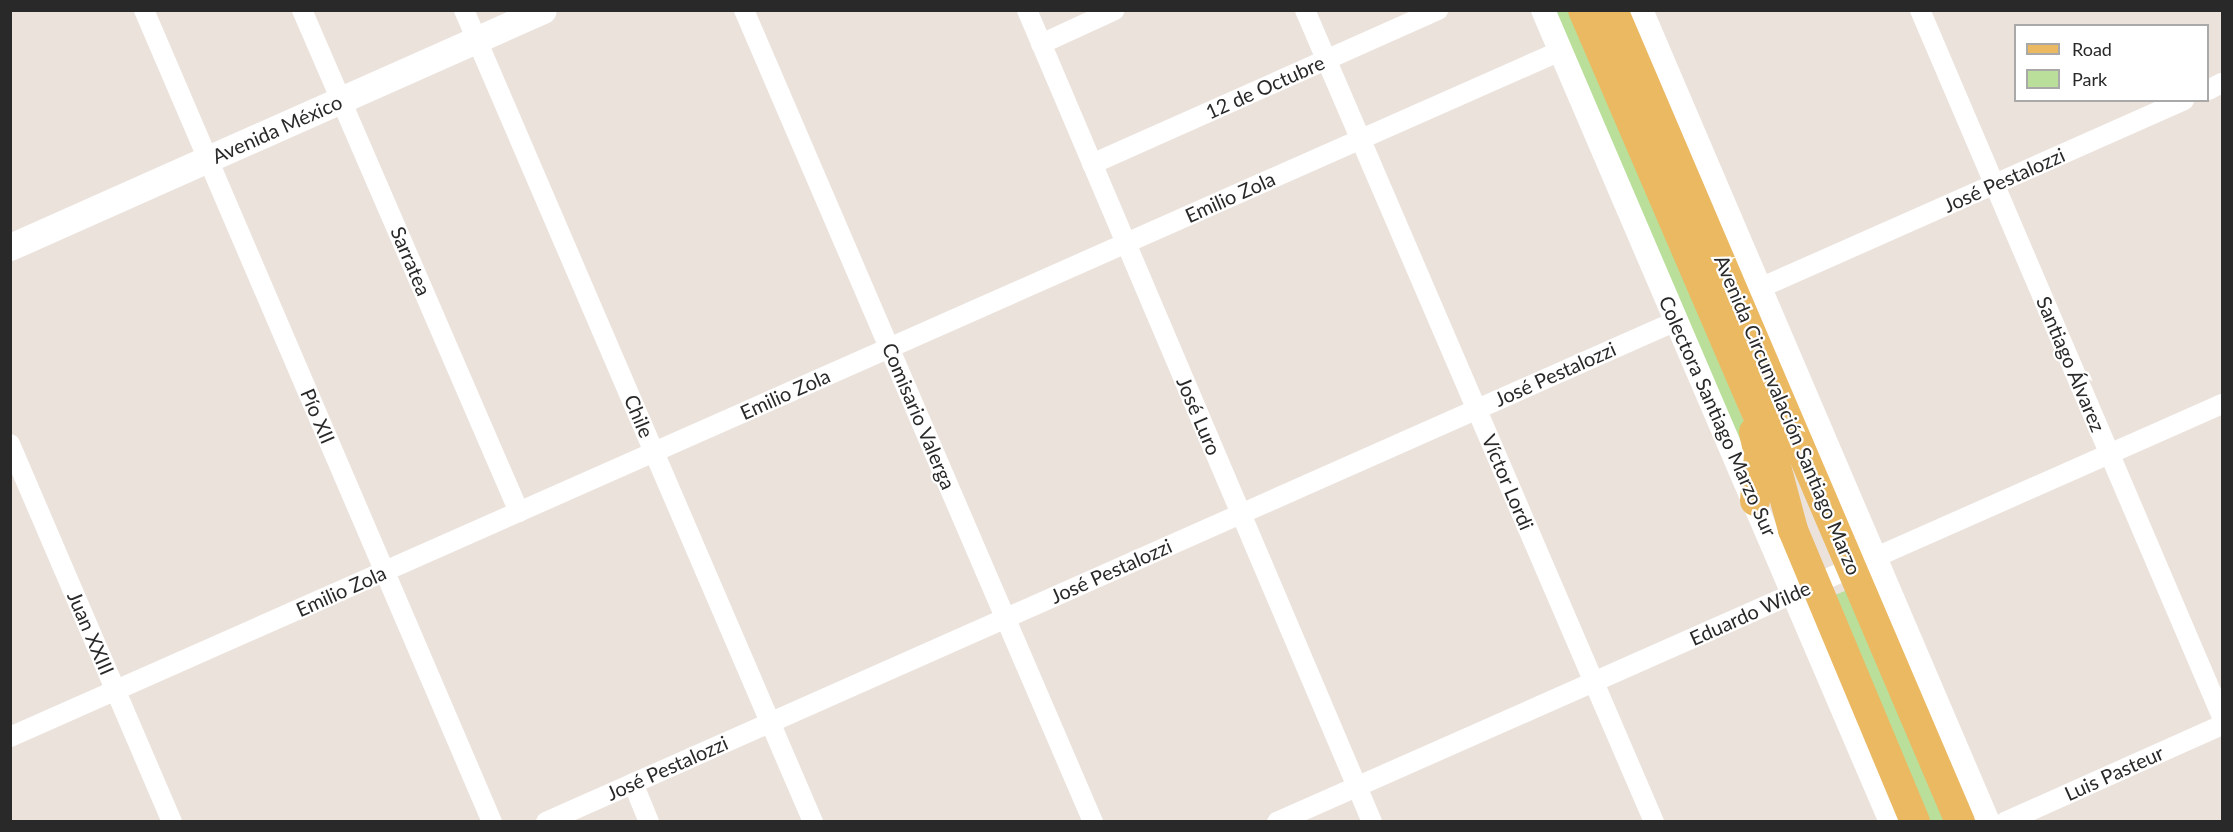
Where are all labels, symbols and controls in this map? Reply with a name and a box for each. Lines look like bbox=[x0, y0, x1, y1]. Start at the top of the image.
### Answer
legend bbox=[2014, 24, 2209, 102]
text: Road bbox=[2072, 38, 2112, 60]
street label: 12 de Octubre bbox=[1202, 50, 1328, 124]
text: Park bbox=[2072, 68, 2107, 90]
street label: Avenida México bbox=[208, 90, 346, 168]
street label: José Pestalozzi bbox=[1940, 143, 2068, 217]
street label: Emilio Zola bbox=[1181, 167, 1279, 227]
street label: Sarratea bbox=[386, 223, 436, 299]
street label: Avenida Circunvalación Santiago Marzo bbox=[1710, 251, 1866, 579]
street label: Colectora Santiago Marzo Sur bbox=[1654, 292, 1782, 540]
street label: Santiago Álvarez bbox=[2032, 292, 2110, 436]
street label: José Pestalozzi bbox=[1491, 337, 1619, 411]
street label: Comisario Valerga bbox=[877, 339, 961, 493]
street label: Emilio Zola bbox=[736, 364, 834, 424]
street label: José Luro bbox=[1172, 373, 1226, 459]
street label: Pío XII bbox=[296, 385, 340, 447]
street label: Chile bbox=[619, 391, 659, 441]
street label: Víctor Lordi bbox=[1477, 430, 1539, 534]
street label: José Pestalozzi bbox=[1047, 534, 1175, 608]
street label: Emilio Zola bbox=[292, 561, 390, 621]
street label: Eduardo Wilde bbox=[1686, 576, 1814, 650]
street label: Juan XXIII bbox=[63, 588, 119, 678]
street label: José Pestalozzi bbox=[603, 731, 731, 805]
street label: Luis Pasteur bbox=[2061, 741, 2167, 805]

